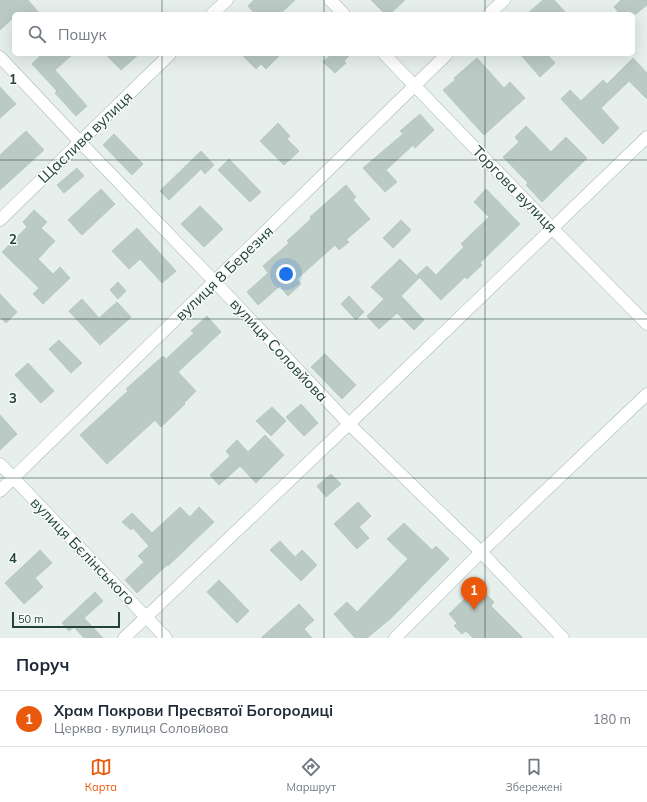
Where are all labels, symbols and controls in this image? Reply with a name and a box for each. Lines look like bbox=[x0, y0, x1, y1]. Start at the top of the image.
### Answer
search box bbox=[12, 12, 635, 56]
icon: search bbox=[26, 23, 48, 45]
text: Пошук bbox=[58, 25, 107, 44]
text: 1 bbox=[9, 71, 17, 87]
street label: Щаслива вулиця bbox=[34, 87, 136, 187]
street label: Торгова вулиця bbox=[469, 141, 561, 237]
street label: вулиця 8 Березня bbox=[171, 221, 277, 325]
text: 2 bbox=[9, 231, 17, 247]
your location bbox=[276, 264, 296, 284]
street label: вулиця Соловйова bbox=[226, 294, 332, 406]
text: 3 bbox=[9, 390, 17, 406]
street label: вулиця Бєлінського bbox=[27, 493, 139, 609]
text: 4 bbox=[9, 550, 17, 566]
pin: 1 bbox=[461, 577, 487, 610]
scale bar bbox=[12, 610, 120, 629]
text: 50 m bbox=[18, 612, 44, 626]
text: Поруч bbox=[16, 654, 69, 675]
text: Храм Покрови Пресвятої Богородиці bbox=[54, 701, 333, 720]
text: 1 bbox=[25, 711, 33, 727]
text: 180 m bbox=[593, 711, 631, 727]
text: Церква · вулиця Соловйова bbox=[54, 720, 228, 736]
tab: Карта bbox=[85, 756, 117, 794]
tab: Маршрут bbox=[287, 756, 336, 794]
tab: Збережені bbox=[505, 756, 562, 794]

